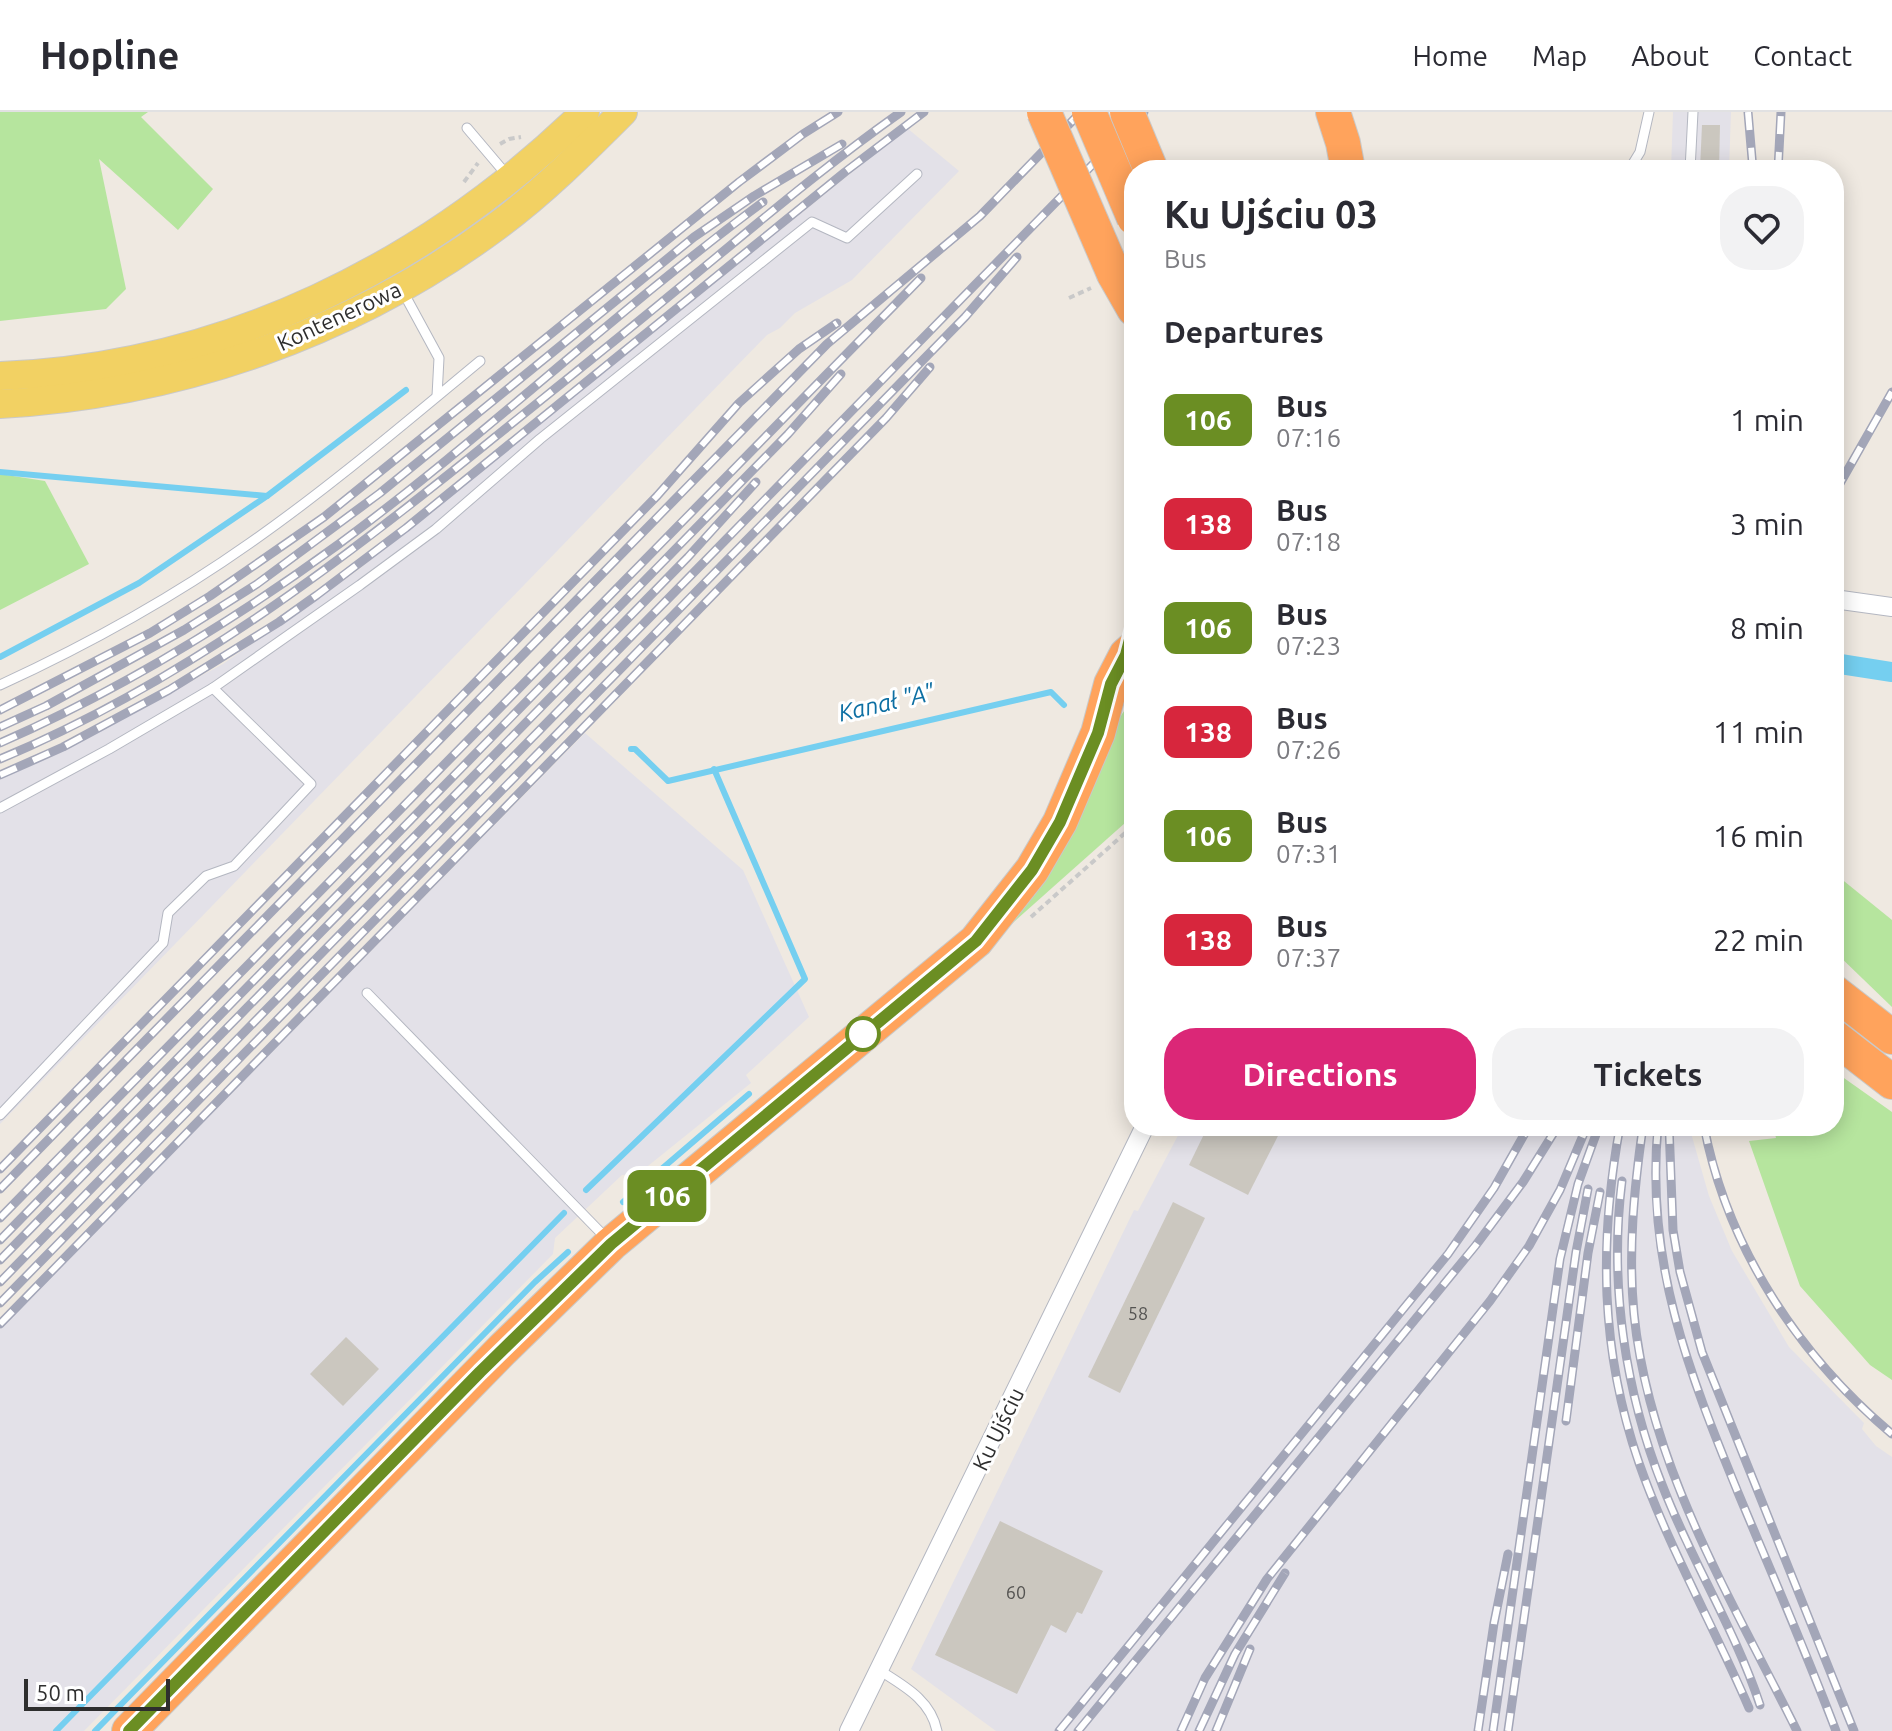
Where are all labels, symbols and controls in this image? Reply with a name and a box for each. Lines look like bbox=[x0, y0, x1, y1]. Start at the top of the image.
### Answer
text: Hopline bbox=[40, 34, 179, 76]
text: Home bbox=[1413, 40, 1488, 71]
text: Map bbox=[1532, 40, 1587, 71]
text: About bbox=[1631, 40, 1709, 71]
text: Contact bbox=[1753, 40, 1852, 71]
button: heart bbox=[1720, 186, 1804, 270]
text: Ku Ujściu 03 bbox=[1164, 193, 1378, 235]
text: Bus bbox=[1164, 244, 1207, 273]
street label: Kontenerowa bbox=[273, 276, 405, 355]
text: Departures bbox=[1164, 315, 1324, 349]
text: Bus bbox=[1276, 389, 1328, 423]
text: 1 min bbox=[1730, 403, 1804, 437]
text: 106 bbox=[1184, 404, 1232, 435]
text: 07:16 bbox=[1276, 423, 1341, 452]
text: Bus bbox=[1276, 493, 1328, 527]
text: 3 min bbox=[1730, 507, 1804, 541]
text: 138 bbox=[1184, 508, 1232, 539]
text: 07:18 bbox=[1276, 527, 1341, 556]
text: Bus bbox=[1276, 597, 1328, 631]
text: 8 min bbox=[1730, 611, 1804, 645]
text: 106 bbox=[1184, 612, 1232, 643]
text: 07:23 bbox=[1276, 631, 1341, 660]
water label: Kanał "A" bbox=[836, 678, 937, 727]
text: Bus bbox=[1276, 701, 1328, 735]
text: 11 min bbox=[1713, 715, 1804, 749]
text: 138 bbox=[1184, 716, 1232, 747]
text: 07:26 bbox=[1276, 735, 1341, 764]
text: Bus bbox=[1276, 805, 1328, 839]
text: 16 min bbox=[1713, 819, 1804, 853]
text: 106 bbox=[1184, 820, 1232, 851]
text: 07:31 bbox=[1276, 839, 1341, 868]
text: Bus bbox=[1276, 909, 1328, 943]
text: 22 min bbox=[1713, 923, 1804, 957]
text: 138 bbox=[1184, 924, 1232, 955]
text: 07:37 bbox=[1276, 943, 1341, 972]
unlabelled marker bbox=[846, 1017, 880, 1051]
button: Directions bbox=[1164, 1028, 1476, 1120]
button: Tickets bbox=[1492, 1028, 1804, 1120]
line badge: 106 bbox=[621, 1170, 713, 1222]
text: 106 bbox=[643, 1180, 691, 1211]
house number: 58 bbox=[1128, 1303, 1148, 1323]
street label: Ku Ujściu bbox=[967, 1383, 1028, 1474]
house number: 60 bbox=[1006, 1582, 1026, 1602]
scale bar bbox=[24, 1675, 170, 1711]
text: 50 m bbox=[36, 1680, 85, 1705]

